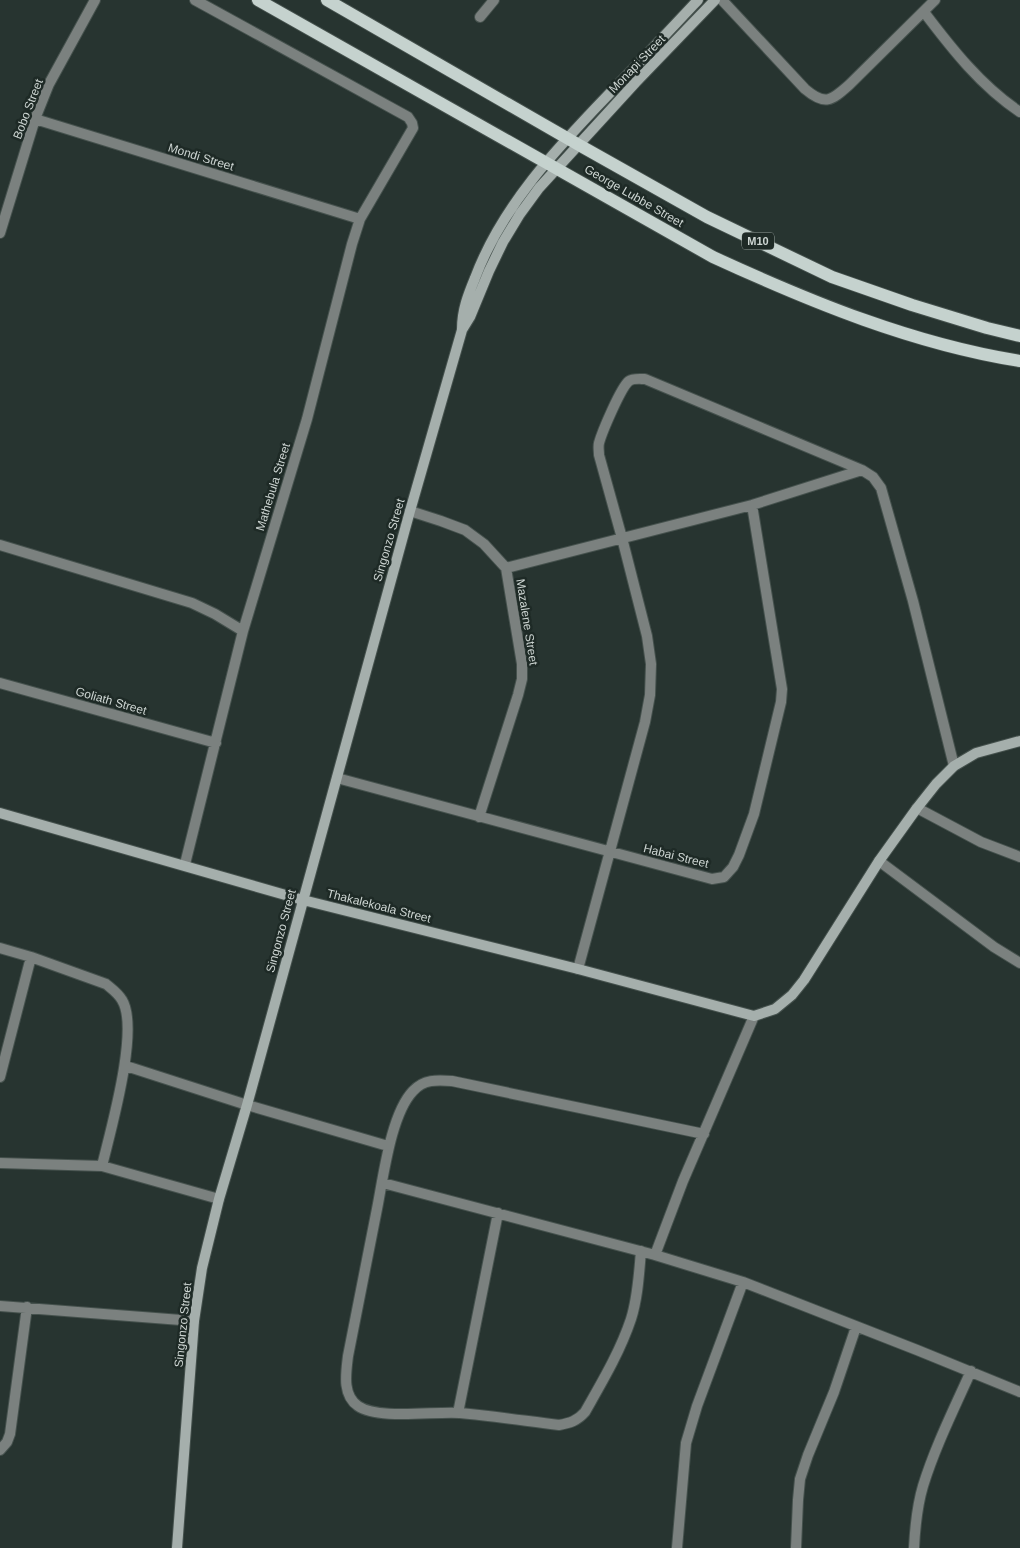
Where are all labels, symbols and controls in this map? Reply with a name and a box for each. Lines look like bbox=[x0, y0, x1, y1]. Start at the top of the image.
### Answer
street label: Monapi Street bbox=[606, 32, 668, 96]
street label: Bobo Street bbox=[10, 76, 46, 141]
street label: Mondi Street bbox=[166, 140, 236, 174]
street label: George Lubbe Street bbox=[582, 162, 687, 230]
road number: M10 bbox=[742, 232, 774, 250]
street label: Mathebula Street bbox=[253, 441, 293, 533]
street label: Singonzo Street bbox=[371, 496, 408, 583]
street label: Mazalene Street bbox=[513, 578, 541, 667]
street label: Goliath Street bbox=[74, 684, 149, 718]
street label: Habai Street bbox=[642, 841, 711, 871]
street label: Thakalekoala Street bbox=[326, 886, 433, 926]
street label: Singonzo Street bbox=[263, 887, 299, 974]
street label: Singonzo Street bbox=[172, 1281, 194, 1368]

